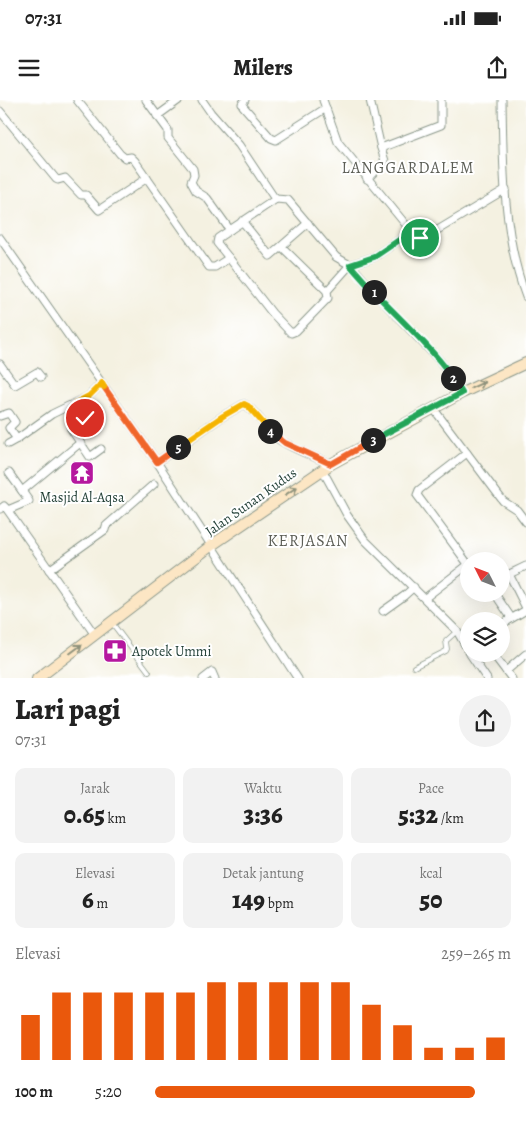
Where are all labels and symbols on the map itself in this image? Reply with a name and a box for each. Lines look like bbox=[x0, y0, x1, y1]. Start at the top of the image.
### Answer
district label: LANGGARDALEM bbox=[341, 157, 475, 179]
pin bbox=[399, 217, 441, 259]
pin: 1 bbox=[362, 280, 386, 304]
pin: 2 bbox=[440, 366, 466, 390]
one-way arrow bbox=[470, 380, 485, 390]
pin bbox=[64, 397, 106, 439]
pin: 4 bbox=[258, 418, 282, 444]
pin: 3 bbox=[360, 428, 386, 452]
pin: 5 bbox=[166, 434, 190, 460]
temple icon: Masjid Al-Aqsa bbox=[69, 460, 95, 486]
street label: Jalan Sunan Kudus bbox=[202, 463, 300, 541]
one-way arrow bbox=[284, 486, 298, 496]
place label: Masjid Al-Aqsa bbox=[40, 488, 125, 507]
district label: KERJASAN bbox=[267, 530, 349, 552]
north arrow bbox=[460, 552, 510, 602]
pharmacy icon: Apotek Ummi bbox=[102, 638, 128, 664]
place label: Apotek Ummi bbox=[131, 642, 211, 661]
one-way arrow bbox=[69, 644, 82, 655]

